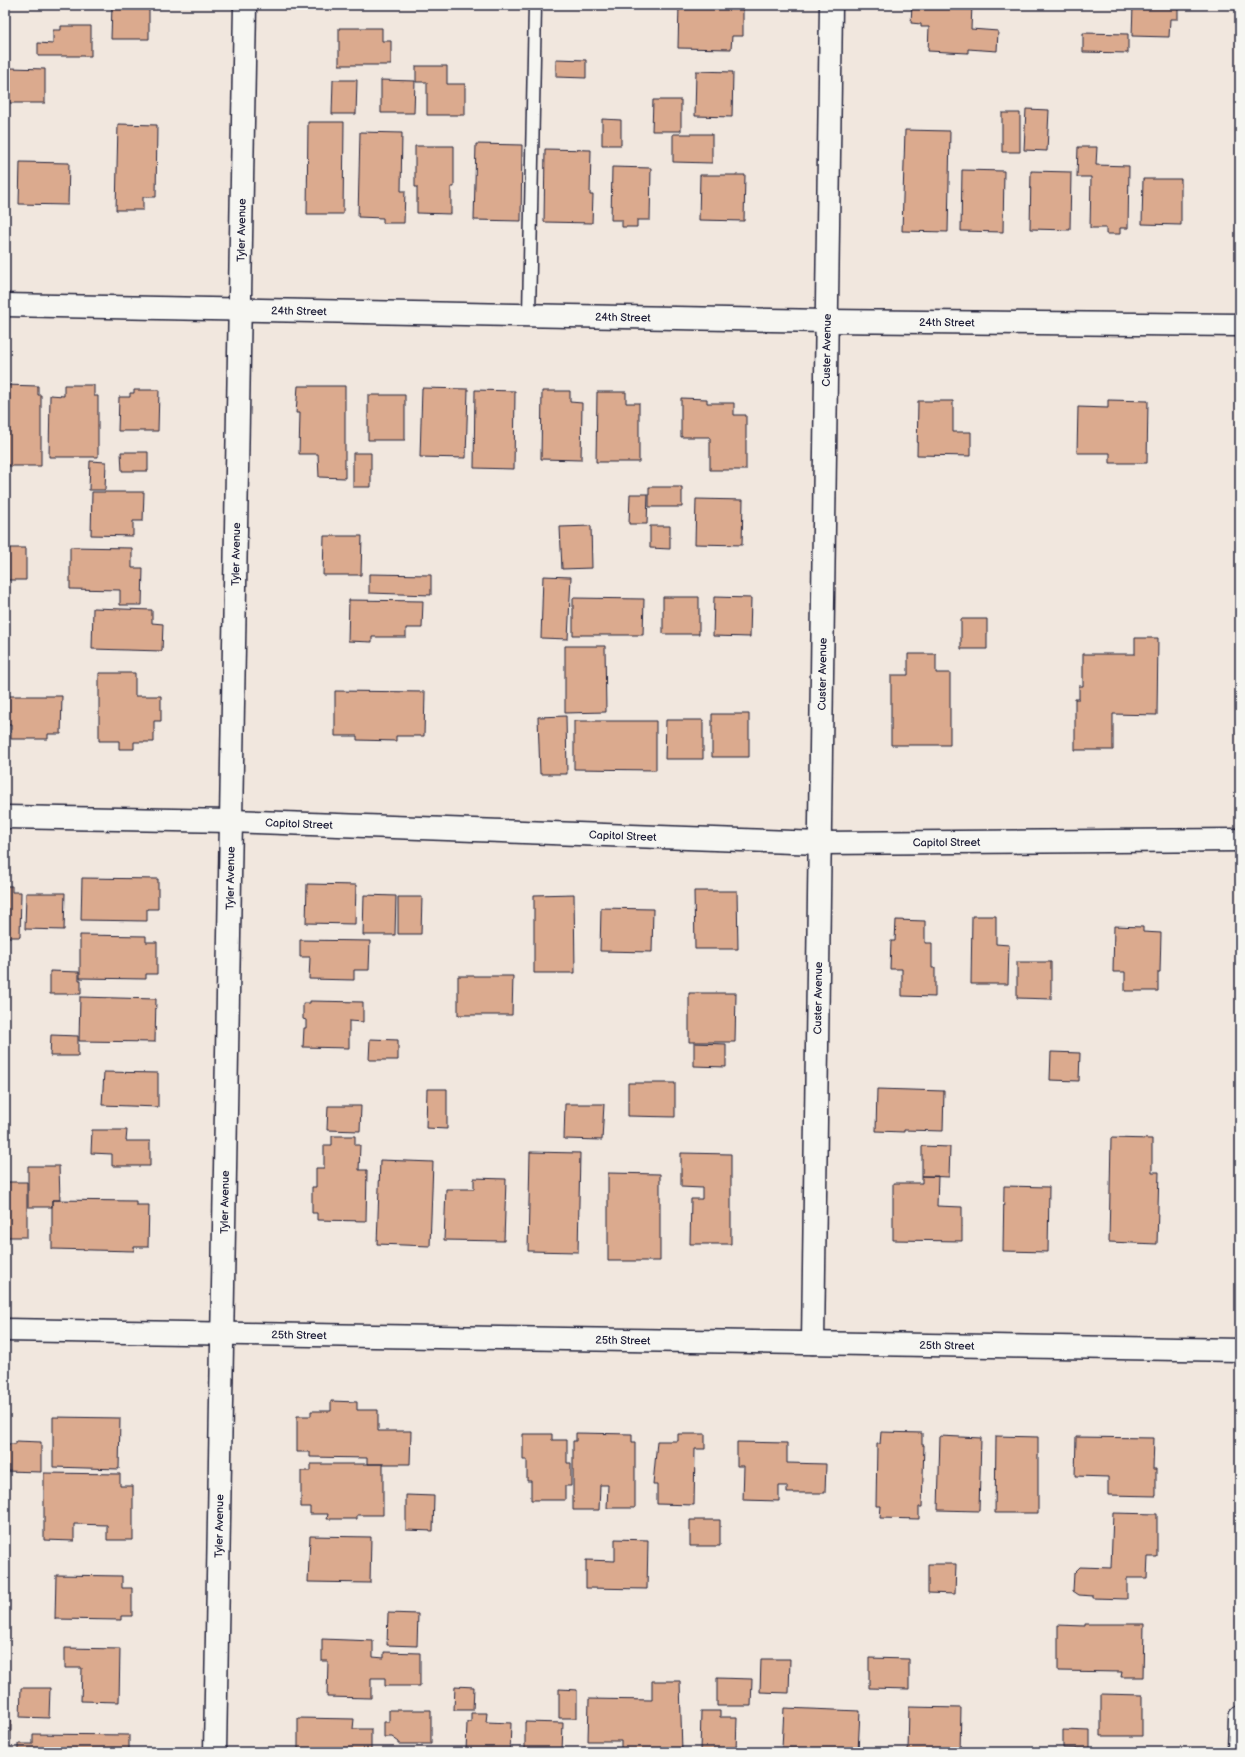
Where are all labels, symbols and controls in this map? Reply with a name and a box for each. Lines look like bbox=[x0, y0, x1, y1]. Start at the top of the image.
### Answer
street label: Tyler Avenue bbox=[235, 198, 249, 262]
street label: 24th Street bbox=[271, 304, 327, 318]
street label: 24th Street bbox=[595, 310, 651, 325]
street label: Custer Avenue bbox=[820, 313, 834, 387]
street label: 24th Street bbox=[919, 316, 975, 329]
street label: Tyler Avenue bbox=[229, 522, 243, 586]
street label: Custer Avenue bbox=[816, 637, 829, 711]
street label: Capitol Street bbox=[265, 816, 334, 832]
street label: Capitol Street bbox=[589, 828, 657, 844]
street label: Capitol Street bbox=[913, 836, 981, 849]
street label: Tyler Avenue bbox=[223, 846, 238, 910]
street label: Custer Avenue bbox=[811, 961, 825, 1035]
street label: Tyler Avenue bbox=[218, 1170, 232, 1234]
street label: 25th Street bbox=[271, 1328, 327, 1342]
street label: 25th Street bbox=[595, 1334, 651, 1347]
street label: 25th Street bbox=[919, 1339, 975, 1353]
street label: Tyler Avenue bbox=[212, 1494, 226, 1558]

